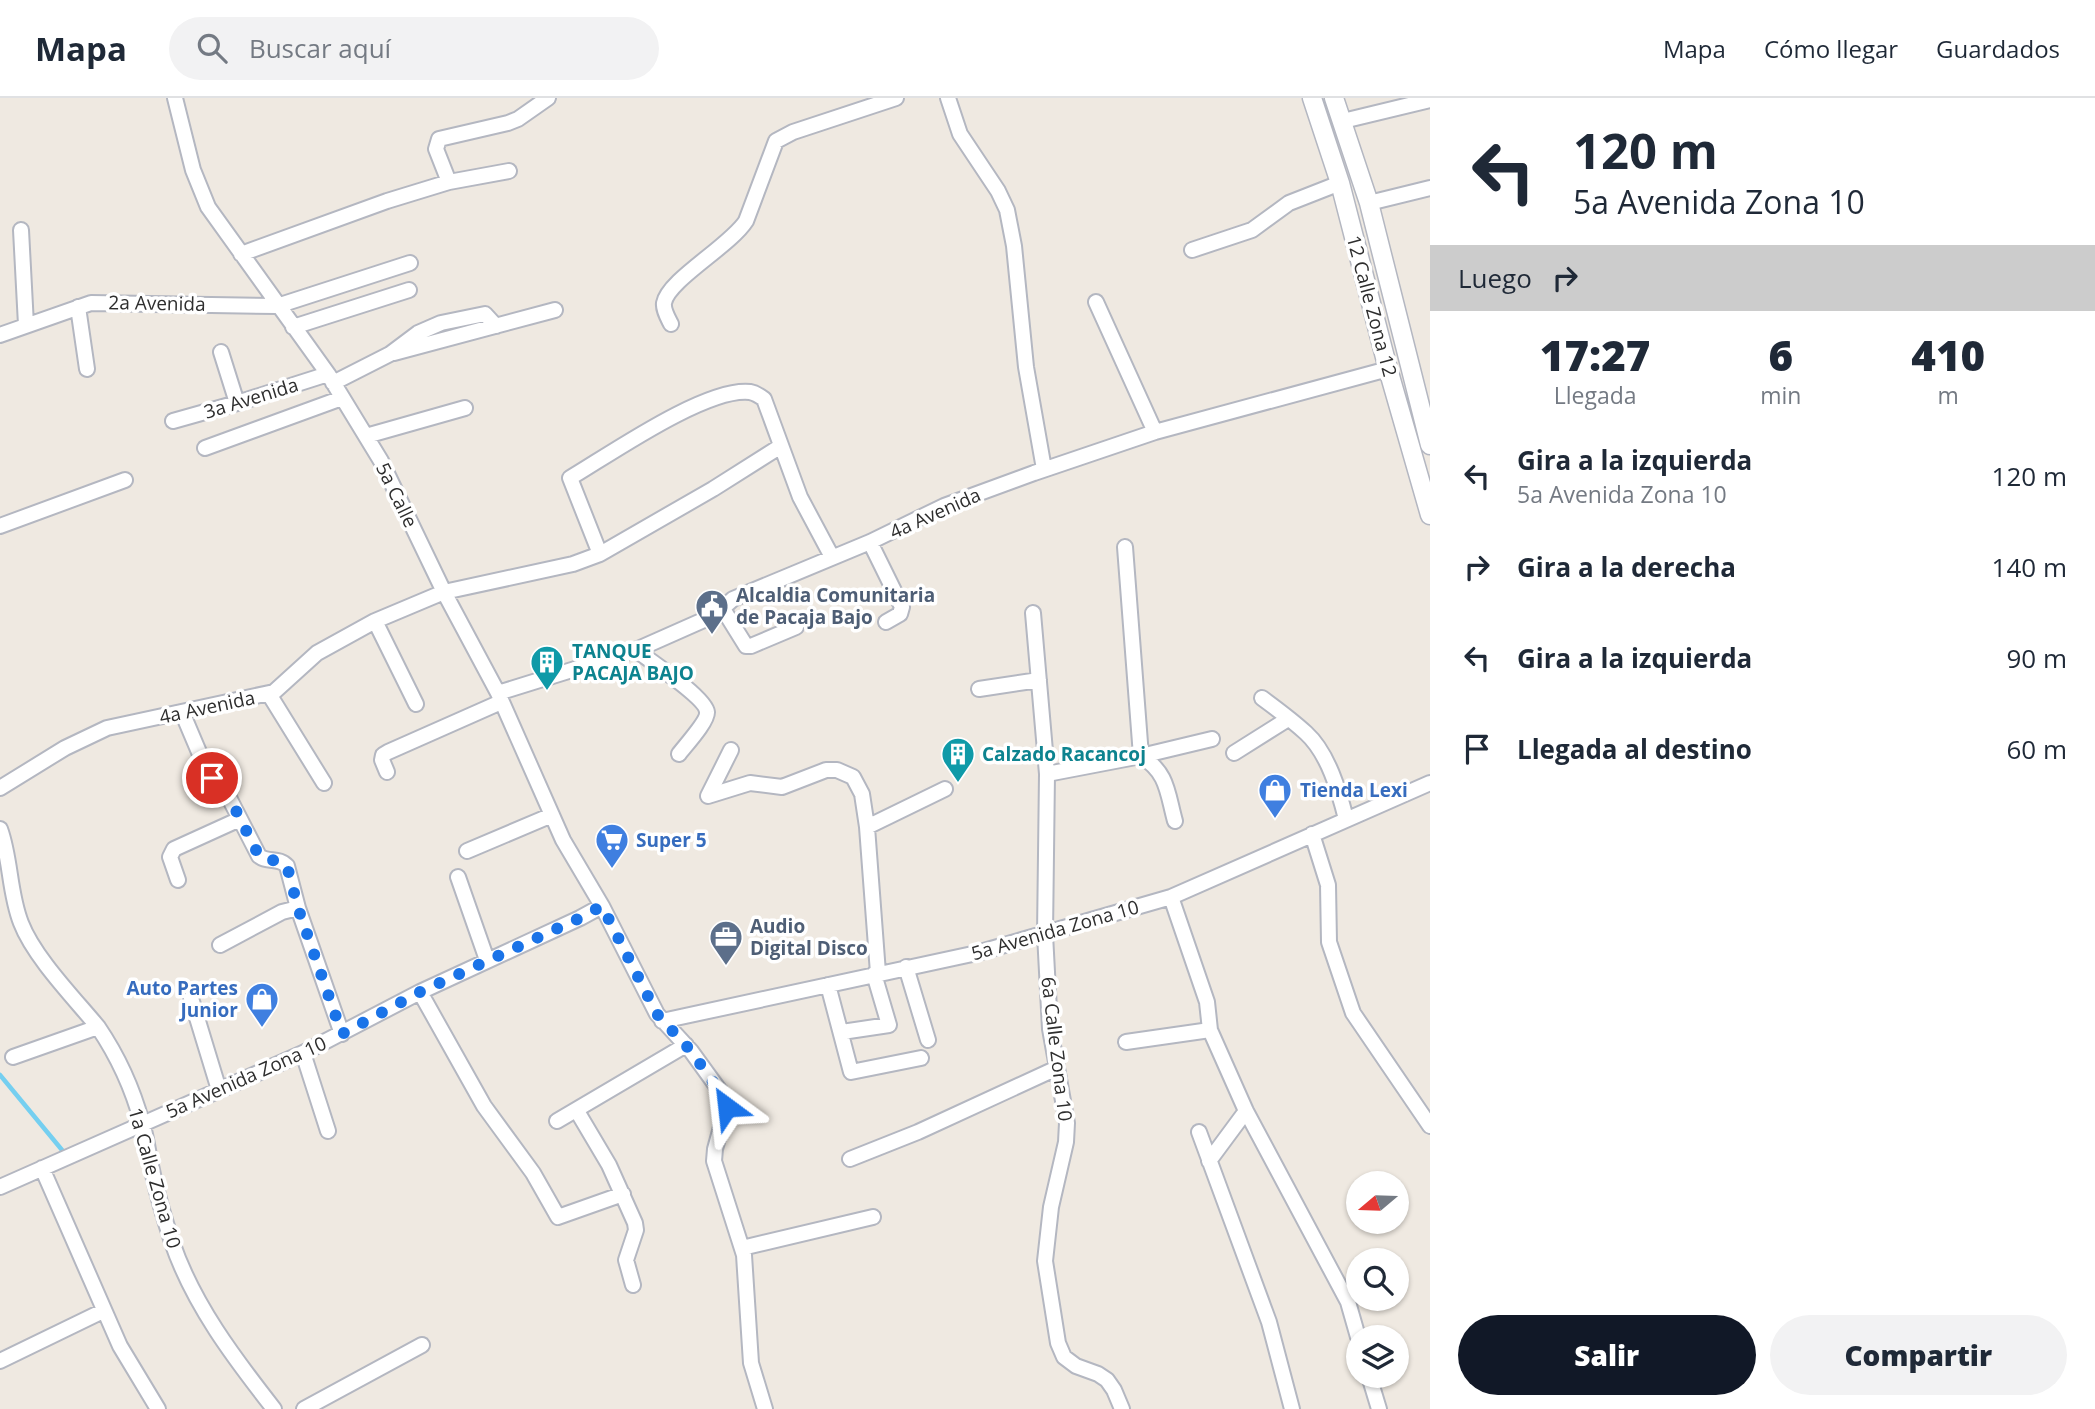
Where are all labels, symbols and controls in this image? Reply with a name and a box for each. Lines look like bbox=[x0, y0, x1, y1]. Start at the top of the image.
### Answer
search box bbox=[169, 17, 659, 80]
text: Mapa bbox=[35, 26, 127, 71]
icon: search bbox=[193, 29, 231, 67]
text: Buscar aquí bbox=[249, 30, 391, 66]
text: Mapa bbox=[1663, 32, 1726, 65]
text: Cómo llegar bbox=[1764, 32, 1898, 65]
text: Guardados bbox=[1936, 32, 2060, 65]
text: 120 m bbox=[1573, 117, 1718, 183]
icon: left bbox=[1458, 126, 1549, 217]
text: 5a Avenida Zona 10 bbox=[1573, 180, 1865, 223]
street label: 12 Calle Zona 12 bbox=[1341, 232, 1403, 380]
icon: right bbox=[1546, 259, 1584, 297]
text: Luego bbox=[1458, 260, 1532, 296]
street label: 2a Avenida bbox=[108, 289, 206, 317]
text: 17:27 bbox=[1540, 326, 1650, 383]
text: 6 bbox=[1769, 326, 1793, 383]
text: 410 bbox=[1911, 326, 1985, 383]
street label: 3a Avenida bbox=[201, 371, 301, 425]
text: Llegada bbox=[1554, 379, 1637, 411]
text: min bbox=[1760, 379, 1801, 411]
text: m bbox=[1938, 379, 1959, 411]
text: Gira a la izquierda bbox=[1517, 442, 1752, 478]
icon: left bbox=[1458, 457, 1496, 495]
street label: 5a Calle bbox=[370, 458, 424, 532]
text: 120 m bbox=[1992, 458, 2067, 494]
text: 5a Avenida Zona 10 bbox=[1517, 478, 1727, 510]
street label: 4a Avenida bbox=[885, 481, 985, 545]
icon: right bbox=[1458, 548, 1496, 586]
text: Gira a la derecha bbox=[1517, 549, 1736, 585]
text: 140 m bbox=[1992, 549, 2067, 585]
place label: Alcaldia Comunitaria de Pacaja Bajo bbox=[736, 582, 935, 630]
public building icon: Alcaldia Comunitaria de Pacaja Bajo bbox=[693, 587, 731, 636]
place label: TANQUE PACAJA BAJO bbox=[572, 638, 694, 686]
icon: left bbox=[1458, 639, 1496, 677]
text: Gira a la izquierda bbox=[1517, 640, 1752, 676]
text: 90 m bbox=[2006, 640, 2067, 676]
building icon: TANQUE PACAJA BAJO bbox=[528, 643, 566, 692]
street label: 4a Avenida bbox=[157, 684, 257, 730]
icon: arrive bbox=[1458, 730, 1496, 768]
text: Llegada al destino bbox=[1517, 731, 1752, 767]
text: 60 m bbox=[2006, 731, 2067, 767]
building icon: Calzado Racancoj bbox=[939, 735, 977, 784]
place label: Calzado Racancoj bbox=[982, 741, 1146, 767]
pin bbox=[182, 748, 242, 808]
icon: arrive bbox=[193, 759, 231, 797]
shop icon: Tienda Lexi bbox=[1256, 771, 1294, 820]
place label: Tienda Lexi bbox=[1300, 777, 1408, 803]
supermarket icon: Super 5 bbox=[593, 821, 631, 870]
place label: Super 5 bbox=[636, 827, 707, 853]
street label: 5a Avenida Zona 10 bbox=[968, 894, 1142, 966]
place label: Audio Digital Disco bbox=[750, 913, 868, 961]
office icon: Audio Digital Disco bbox=[707, 918, 745, 967]
place label: Auto Partes Junior bbox=[127, 975, 238, 1023]
street label: 6a Calle Zona 10 bbox=[1035, 975, 1079, 1123]
shop icon: Auto Partes Junior bbox=[243, 980, 281, 1029]
street label: 5a Avenida Zona 10 bbox=[162, 1030, 330, 1124]
position arrow bbox=[690, 1070, 764, 1144]
street label: 1a Calle Zona 10 bbox=[122, 1105, 188, 1251]
north arrow bbox=[1346, 1171, 1409, 1234]
map controls bbox=[1346, 1171, 1409, 1388]
button: search bbox=[1346, 1248, 1409, 1311]
button: Salir bbox=[1458, 1315, 1756, 1395]
button: Compartir bbox=[1770, 1315, 2067, 1395]
button: layers bbox=[1346, 1325, 1409, 1388]

